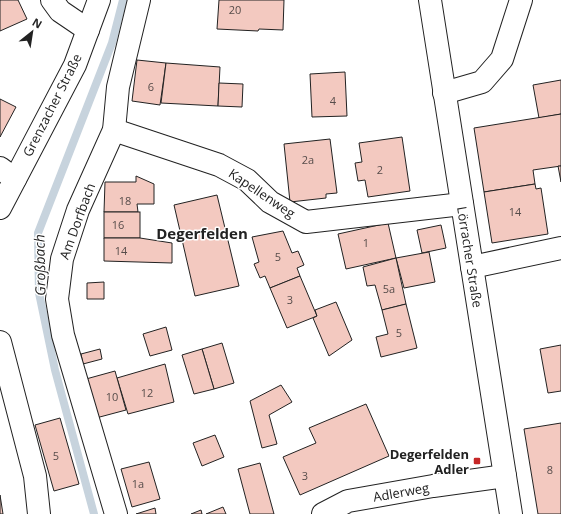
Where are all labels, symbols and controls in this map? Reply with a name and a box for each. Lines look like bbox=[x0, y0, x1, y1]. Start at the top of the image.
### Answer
house number: 20 bbox=[229, 2, 241, 17]
north arrow bbox=[12, 12, 52, 52]
text: N bbox=[30, 14, 45, 32]
street label: Grenzacher Straße bbox=[18, 50, 86, 160]
house number: 6 bbox=[148, 79, 154, 94]
house number: 4 bbox=[330, 93, 337, 108]
house number: 2a bbox=[302, 152, 314, 167]
house number: 2 bbox=[377, 162, 383, 177]
street label: Kapellenweg bbox=[225, 164, 299, 222]
street label: Am Dorfbach bbox=[55, 180, 99, 262]
house number: 18 bbox=[119, 193, 131, 208]
house number: 14 bbox=[509, 204, 522, 219]
street label: Lörracher Straße bbox=[453, 205, 487, 309]
house number: 16 bbox=[112, 217, 124, 232]
district label: Degerfelden bbox=[156, 223, 248, 243]
water label: Großbach bbox=[29, 234, 50, 296]
house number: 1 bbox=[363, 235, 369, 250]
house number: 14 bbox=[115, 243, 128, 258]
house number: 5 bbox=[275, 249, 281, 264]
house number: 5a bbox=[383, 281, 395, 296]
house number: 3 bbox=[287, 292, 293, 307]
house number: 5 bbox=[396, 325, 402, 340]
house number: 12 bbox=[141, 385, 153, 400]
house number: 10 bbox=[106, 389, 118, 404]
place label: Degerfelden Adler bbox=[390, 445, 469, 478]
house number: 5 bbox=[53, 448, 59, 463]
marker: Degerfelden Adler bbox=[472, 456, 482, 466]
house number: 8 bbox=[547, 462, 553, 477]
house number: 3 bbox=[302, 468, 308, 483]
house number: 1a bbox=[132, 476, 144, 491]
street label: Adlerweg bbox=[372, 478, 430, 506]

